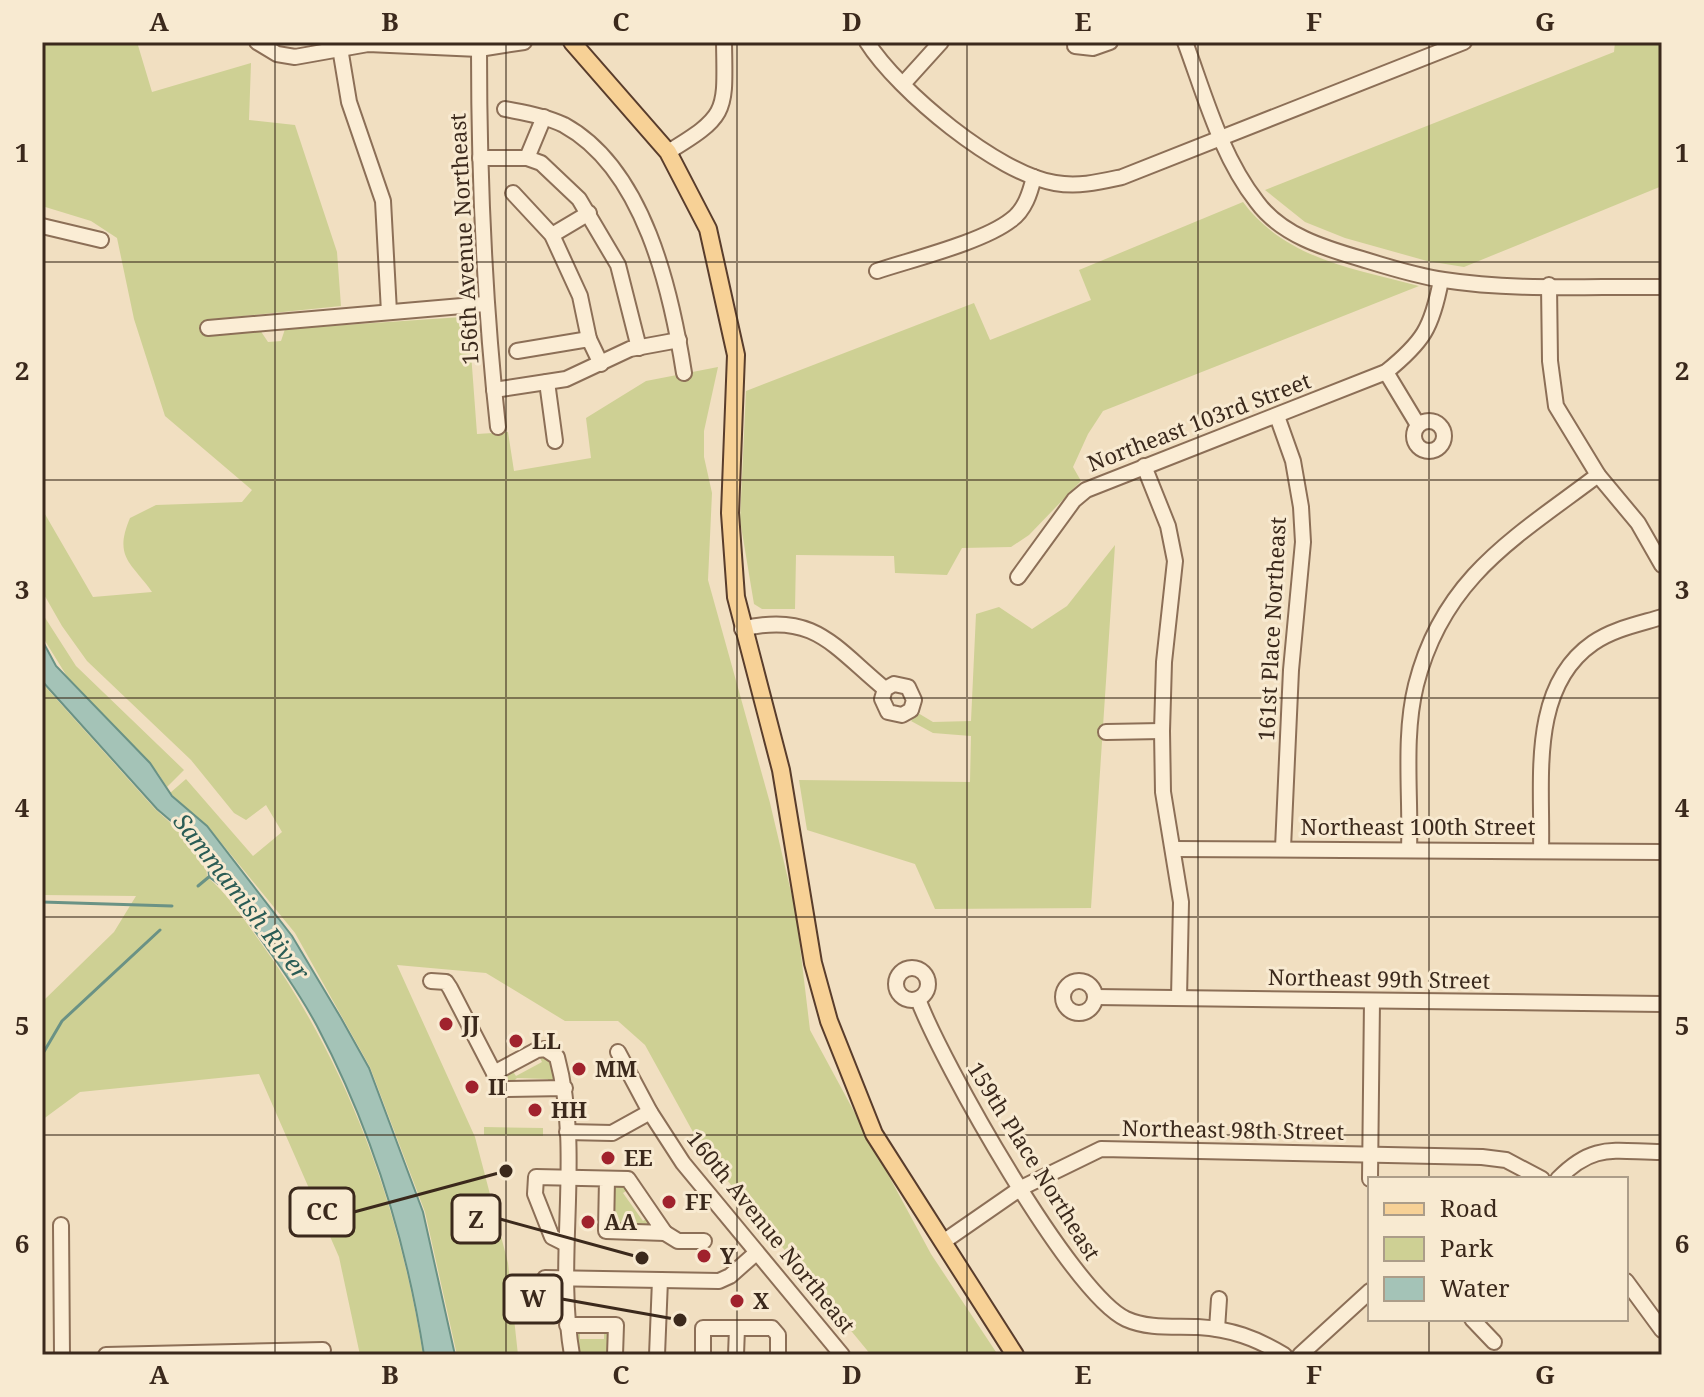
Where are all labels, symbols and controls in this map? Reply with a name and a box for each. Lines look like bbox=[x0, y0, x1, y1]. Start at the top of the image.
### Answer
text: A bbox=[149, 3, 169, 39]
text: B bbox=[381, 3, 399, 39]
text: C bbox=[612, 3, 630, 39]
text: D bbox=[842, 3, 862, 39]
text: E bbox=[1075, 3, 1092, 39]
text: F bbox=[1306, 3, 1322, 39]
text: G bbox=[1535, 3, 1555, 39]
street label: 156th Avenue Northeast bbox=[441, 112, 485, 366]
text: 1 bbox=[15, 134, 29, 170]
text: 1 bbox=[1675, 134, 1689, 170]
text: 2 bbox=[15, 352, 29, 388]
text: 2 bbox=[1675, 352, 1689, 388]
street label: Northeast 103rd Street bbox=[1083, 365, 1315, 478]
street label: 161st Place Northeast bbox=[1250, 516, 1292, 742]
text: 3 bbox=[15, 571, 29, 607]
text: 3 bbox=[1675, 571, 1689, 607]
text: 4 bbox=[15, 789, 30, 825]
text: 4 bbox=[1675, 789, 1690, 825]
water label: Sammamish River bbox=[166, 806, 318, 987]
street label: Northeast 100th Street bbox=[1301, 811, 1536, 841]
street label: Northeast 99th Street bbox=[1268, 961, 1491, 995]
text: 5 bbox=[15, 1007, 29, 1043]
text: 5 bbox=[1675, 1007, 1689, 1043]
place label: JJ bbox=[461, 1008, 480, 1038]
marker: JJ bbox=[437, 1015, 455, 1033]
place label: LL bbox=[532, 1025, 561, 1055]
marker: LL bbox=[507, 1032, 525, 1050]
place label: MM bbox=[595, 1053, 637, 1083]
street label: 159th Place Northeast bbox=[962, 1056, 1108, 1266]
marker: MM bbox=[570, 1060, 588, 1078]
place label: II bbox=[488, 1071, 506, 1101]
marker: II bbox=[463, 1078, 481, 1096]
place label: HH bbox=[551, 1094, 587, 1124]
marker: HH bbox=[526, 1101, 544, 1119]
street label: Northeast 98th Street bbox=[1122, 1112, 1345, 1146]
street label: 160th Avenue Northeast bbox=[681, 1124, 863, 1339]
place label: EE bbox=[624, 1142, 653, 1172]
marker: EE bbox=[599, 1149, 617, 1167]
legend bbox=[1368, 1177, 1628, 1321]
place label: FF bbox=[685, 1186, 712, 1216]
callout: CC bbox=[290, 1188, 354, 1236]
text: Road bbox=[1440, 1191, 1498, 1224]
marker: FF bbox=[660, 1193, 678, 1211]
text: CC bbox=[306, 1194, 338, 1227]
callout: Z bbox=[452, 1195, 500, 1243]
text: Z bbox=[468, 1202, 484, 1235]
place label: AA bbox=[604, 1206, 638, 1236]
marker: AA bbox=[579, 1213, 597, 1231]
text: 6 bbox=[15, 1225, 29, 1261]
text: 6 bbox=[1675, 1225, 1689, 1261]
text: Park bbox=[1440, 1231, 1494, 1264]
place label: Y bbox=[720, 1240, 736, 1270]
marker: Y bbox=[695, 1247, 713, 1265]
text: Water bbox=[1440, 1271, 1510, 1304]
callout: W bbox=[504, 1275, 562, 1323]
text: W bbox=[520, 1281, 546, 1314]
place label: X bbox=[753, 1285, 769, 1315]
marker: X bbox=[728, 1292, 746, 1310]
text: A bbox=[149, 1356, 169, 1392]
text: B bbox=[381, 1356, 399, 1392]
text: C bbox=[612, 1356, 630, 1392]
text: D bbox=[842, 1356, 862, 1392]
text: E bbox=[1075, 1356, 1092, 1392]
text: F bbox=[1306, 1356, 1322, 1392]
text: G bbox=[1535, 1356, 1555, 1392]

